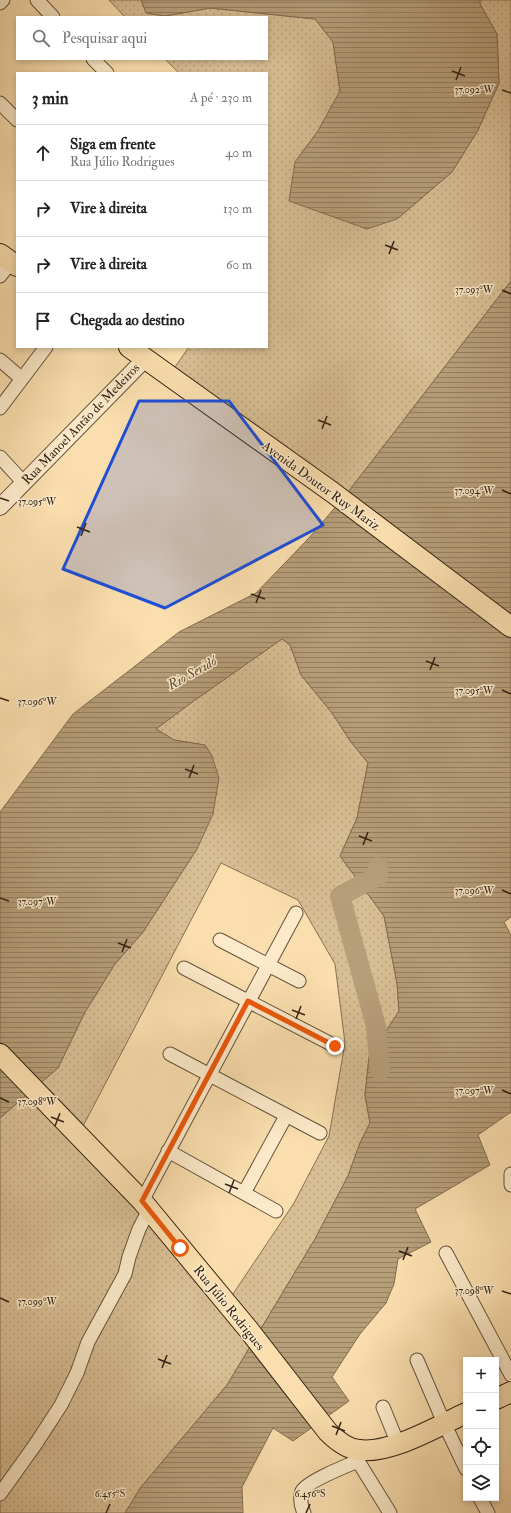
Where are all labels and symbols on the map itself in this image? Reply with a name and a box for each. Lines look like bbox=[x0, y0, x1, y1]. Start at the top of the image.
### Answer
text: 37.092°W bbox=[454, 84, 494, 96]
text: 37.093°W bbox=[455, 284, 494, 296]
street label: Rua Manoel Antão de Medeiros bbox=[19, 359, 144, 488]
street label: Avenida Doutor Ruy Mariz bbox=[258, 437, 384, 535]
text: 37.094°W bbox=[454, 485, 495, 497]
text: 37.095°W bbox=[18, 496, 57, 508]
water label: Rio Seridó bbox=[164, 652, 220, 694]
text: 37.095°W bbox=[455, 685, 494, 697]
text: 37.096°W bbox=[17, 696, 57, 708]
text: 37.096°W bbox=[454, 885, 494, 897]
text: 37.097°W bbox=[18, 896, 57, 908]
route end bbox=[326, 1037, 344, 1055]
text: 37.097°W bbox=[455, 1085, 494, 1097]
text: 37.098°W bbox=[18, 1096, 57, 1108]
route start bbox=[171, 1239, 189, 1257]
street label: Rua Júlio Rodrigues bbox=[190, 1262, 268, 1354]
text: 37.098°W bbox=[455, 1285, 494, 1297]
text: 37.099°W bbox=[17, 1296, 57, 1308]
text: 6.455°S bbox=[95, 1488, 125, 1500]
text: 6.456°S bbox=[294, 1488, 326, 1500]

